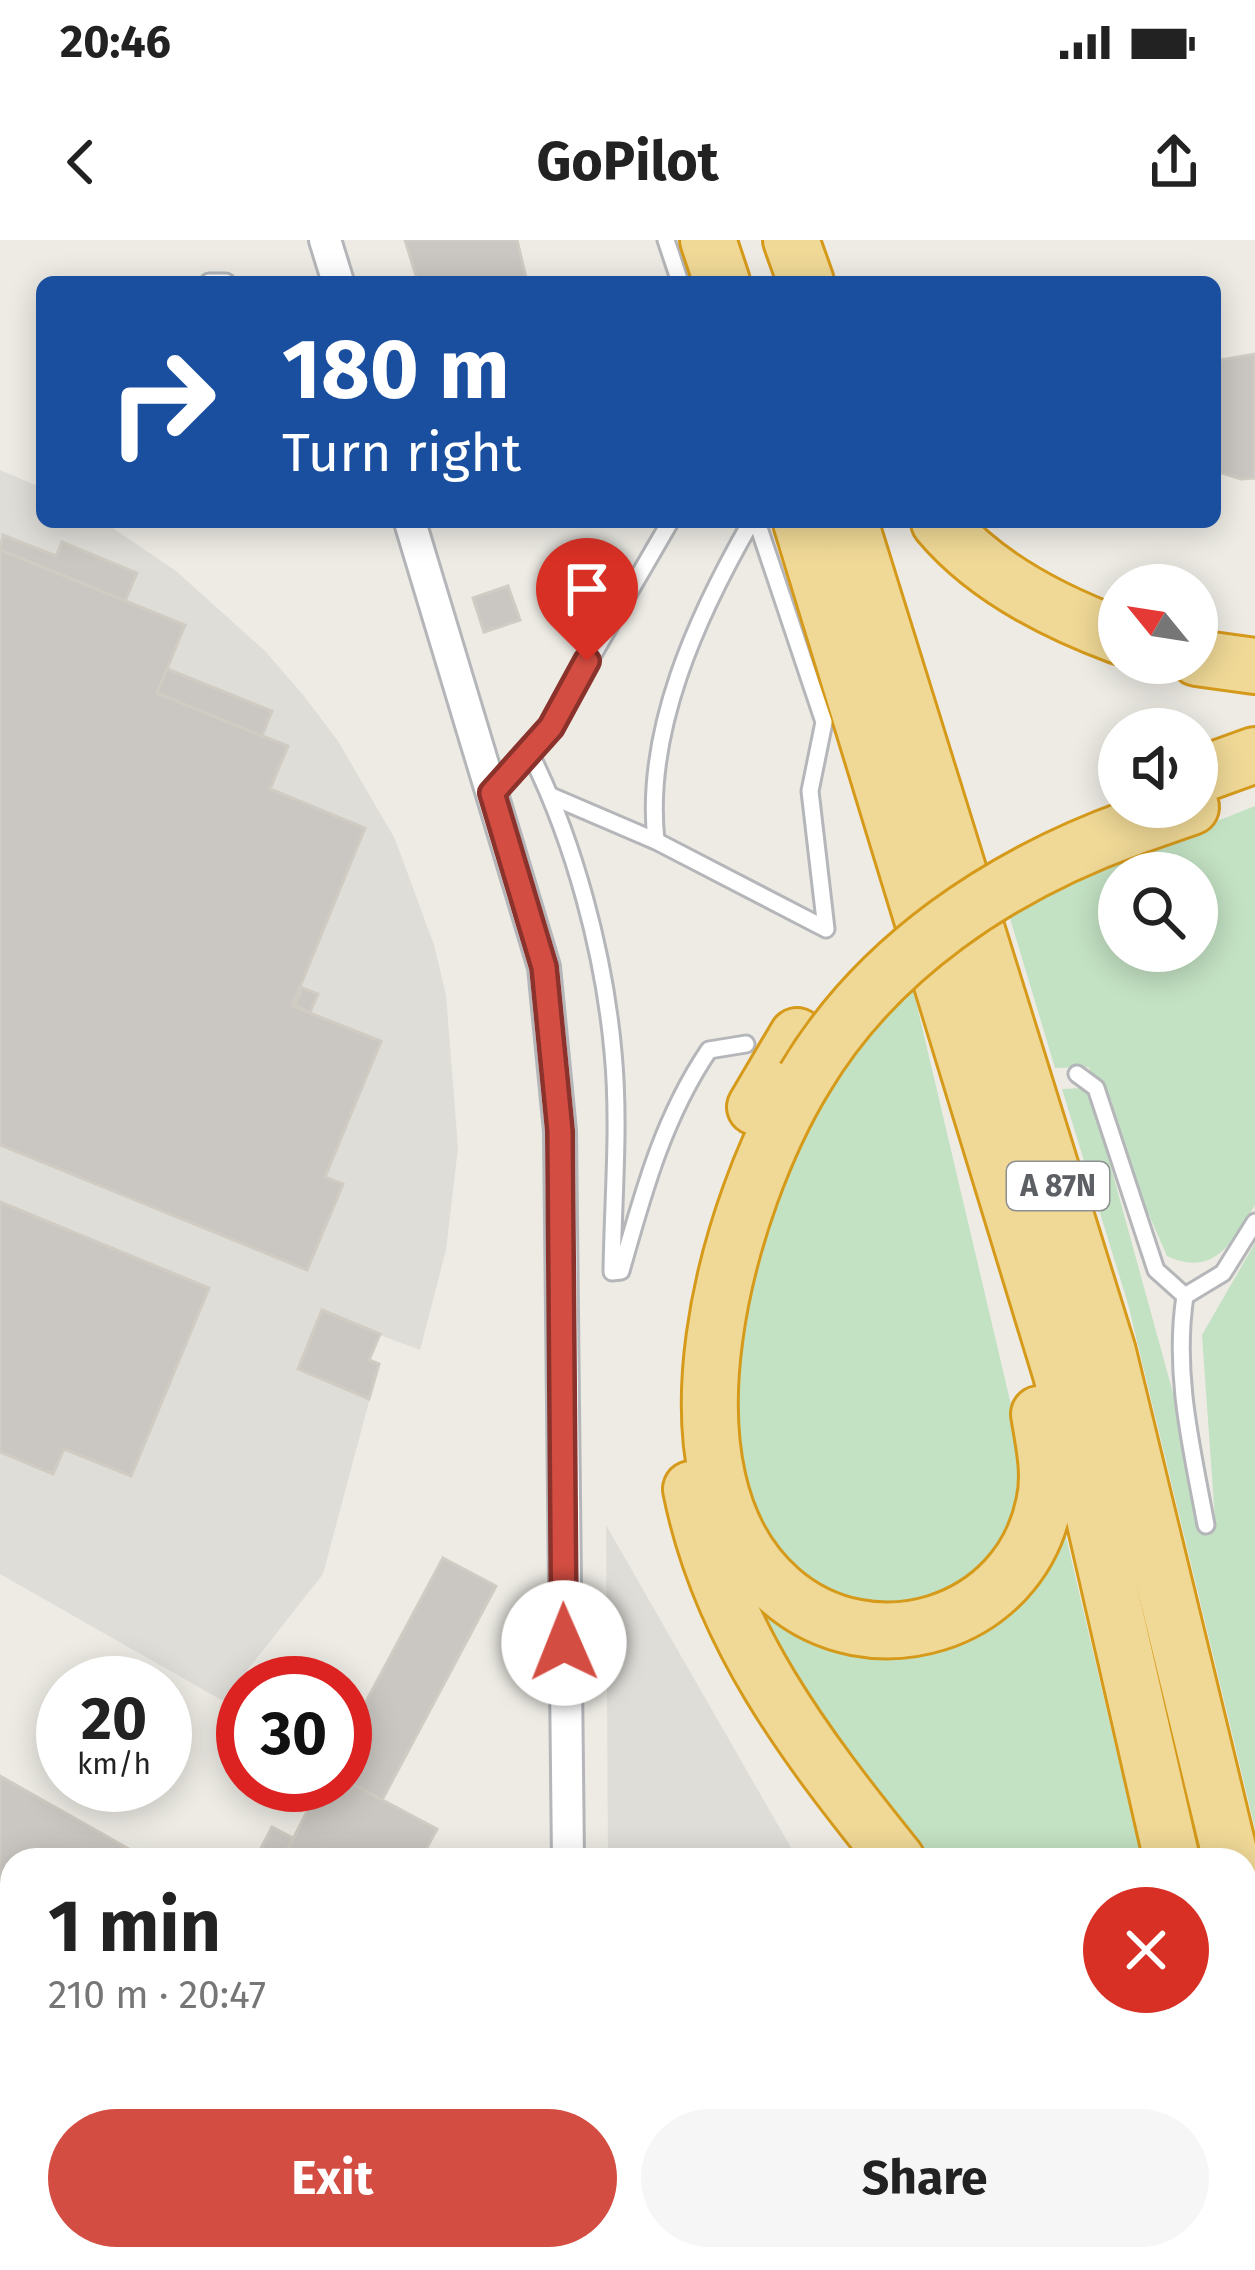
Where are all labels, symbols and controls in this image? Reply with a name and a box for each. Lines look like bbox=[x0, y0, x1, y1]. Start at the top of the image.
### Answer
text: 20:46 bbox=[60, 15, 171, 69]
icon: back bbox=[48, 129, 114, 195]
icon: share bbox=[1141, 129, 1207, 195]
text: GoPilot bbox=[536, 130, 719, 194]
text: 180 m bbox=[282, 319, 510, 420]
icon: right bbox=[84, 324, 240, 480]
text: Turn right bbox=[282, 421, 521, 485]
pin bbox=[536, 538, 638, 661]
icon: arrive bbox=[554, 556, 620, 622]
north arrow bbox=[1098, 564, 1218, 684]
map controls bbox=[1098, 564, 1218, 972]
button: sound bbox=[1098, 708, 1218, 828]
button: search bbox=[1098, 852, 1218, 972]
road number: A 87N bbox=[1007, 1162, 1109, 1210]
position arrow bbox=[501, 1580, 627, 1706]
speed limit sign: 30 bbox=[216, 1656, 372, 1812]
text: 20 bbox=[81, 1683, 147, 1755]
text: km/h bbox=[77, 1746, 151, 1782]
text: 1 min bbox=[48, 1884, 221, 1970]
button: close bbox=[1083, 1887, 1209, 2013]
text: 210 m · 20:47 bbox=[48, 1972, 266, 2018]
button: Exit bbox=[48, 2109, 617, 2247]
button: Share bbox=[641, 2109, 1209, 2247]

